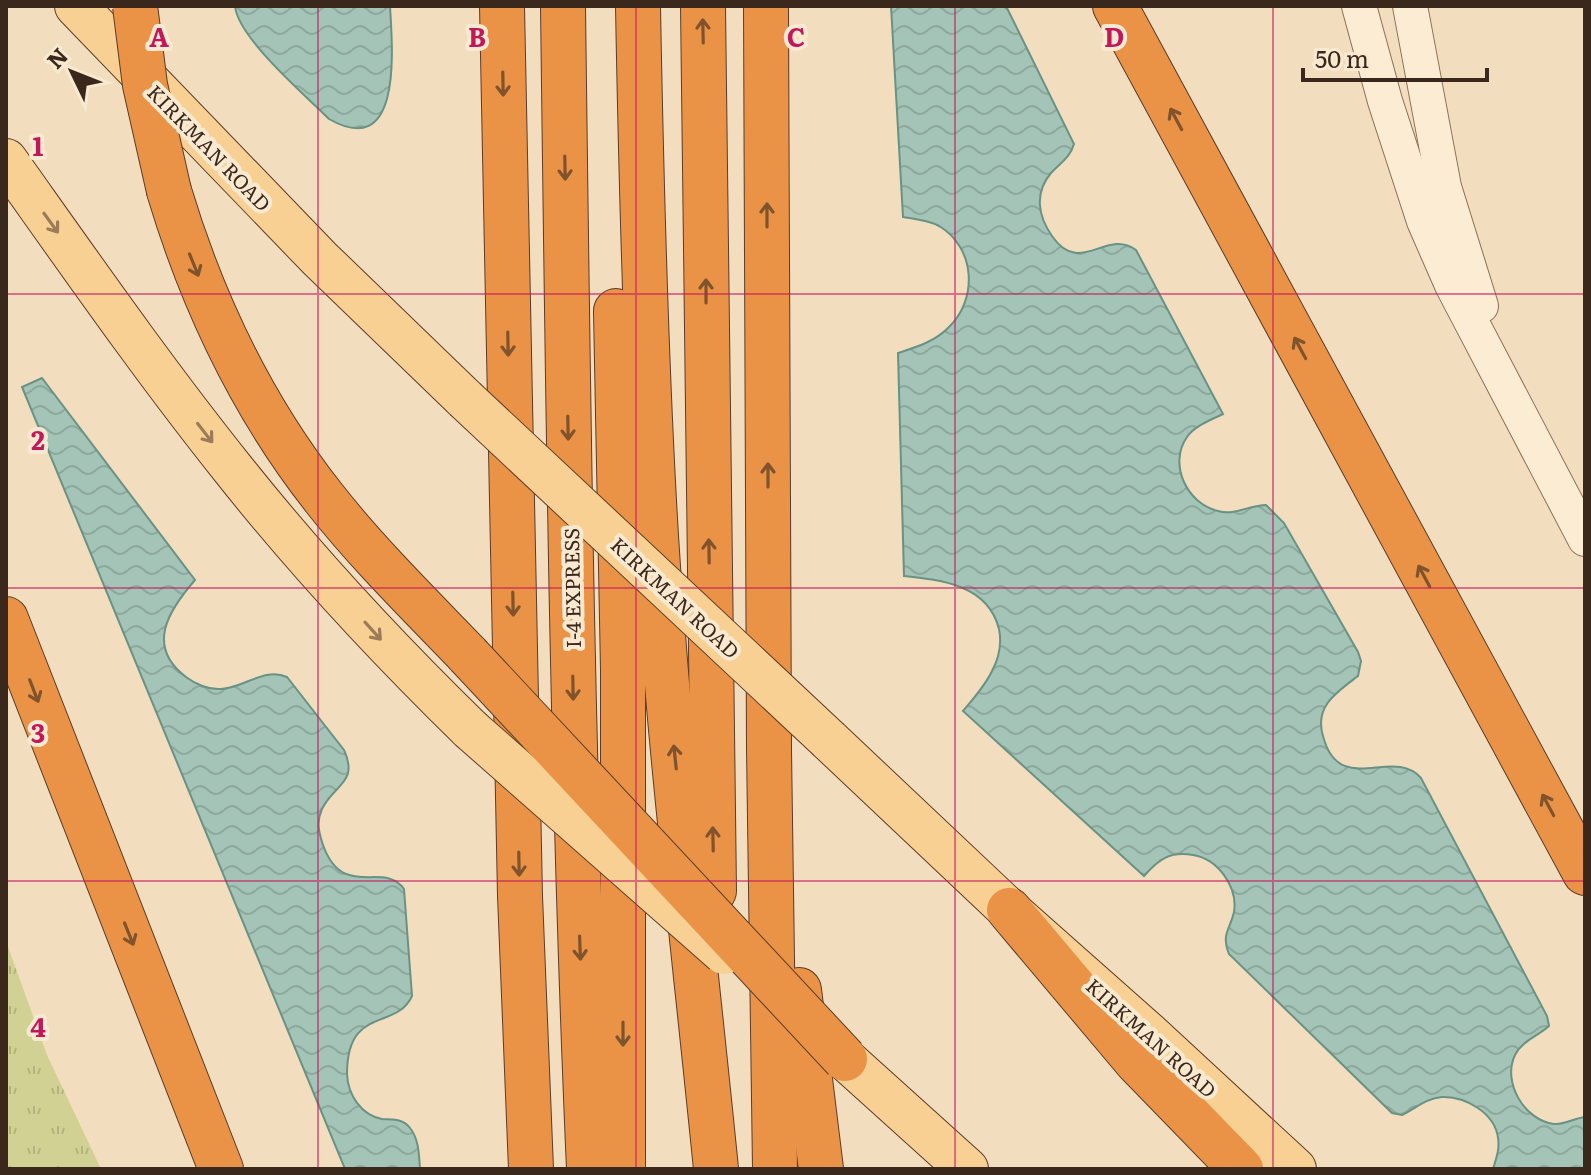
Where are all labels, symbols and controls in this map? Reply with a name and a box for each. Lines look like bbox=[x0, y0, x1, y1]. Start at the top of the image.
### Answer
text: A bbox=[149, 16, 169, 55]
text: B bbox=[468, 16, 486, 55]
text: C bbox=[787, 16, 805, 55]
text: D bbox=[1104, 16, 1124, 55]
one-way arrow bbox=[696, 18, 711, 45]
north arrow bbox=[32, 32, 112, 112]
scale bar bbox=[1303, 32, 1487, 82]
text: N bbox=[38, 39, 75, 75]
text: 50 m bbox=[1315, 40, 1369, 75]
one-way arrow bbox=[495, 70, 511, 97]
street label: KIRKMAN ROAD bbox=[141, 77, 279, 217]
one-way arrow bbox=[1168, 108, 1184, 131]
text: 1 bbox=[33, 125, 44, 164]
one-way arrow bbox=[557, 154, 573, 181]
one-way arrow bbox=[759, 202, 775, 229]
one-way arrow bbox=[43, 212, 59, 234]
one-way arrow bbox=[188, 252, 202, 277]
one-way arrow bbox=[698, 278, 714, 305]
one-way arrow bbox=[500, 330, 516, 357]
one-way arrow bbox=[1292, 336, 1307, 360]
one-way arrow bbox=[560, 414, 576, 441]
text: 2 bbox=[31, 419, 45, 458]
one-way arrow bbox=[196, 422, 213, 443]
one-way arrow bbox=[760, 462, 776, 489]
street label: I-4 EXPRESS bbox=[555, 528, 587, 648]
street label: KIRKMAN ROAD bbox=[605, 529, 747, 665]
one-way arrow bbox=[701, 538, 717, 565]
one-way arrow bbox=[1416, 565, 1431, 589]
one-way arrow bbox=[505, 590, 521, 617]
one-way arrow bbox=[364, 621, 382, 641]
one-way arrow bbox=[566, 674, 581, 701]
one-way arrow bbox=[28, 678, 42, 703]
text: 3 bbox=[31, 712, 45, 751]
one-way arrow bbox=[667, 744, 682, 771]
one-way arrow bbox=[1539, 794, 1555, 817]
one-way arrow bbox=[705, 826, 721, 853]
one-way arrow bbox=[512, 850, 527, 877]
one-way arrow bbox=[122, 921, 137, 945]
one-way arrow bbox=[573, 934, 588, 961]
street label: KIRKMAN ROAD bbox=[1080, 970, 1224, 1104]
text: 4 bbox=[30, 1006, 46, 1045]
one-way arrow bbox=[615, 1020, 631, 1047]

